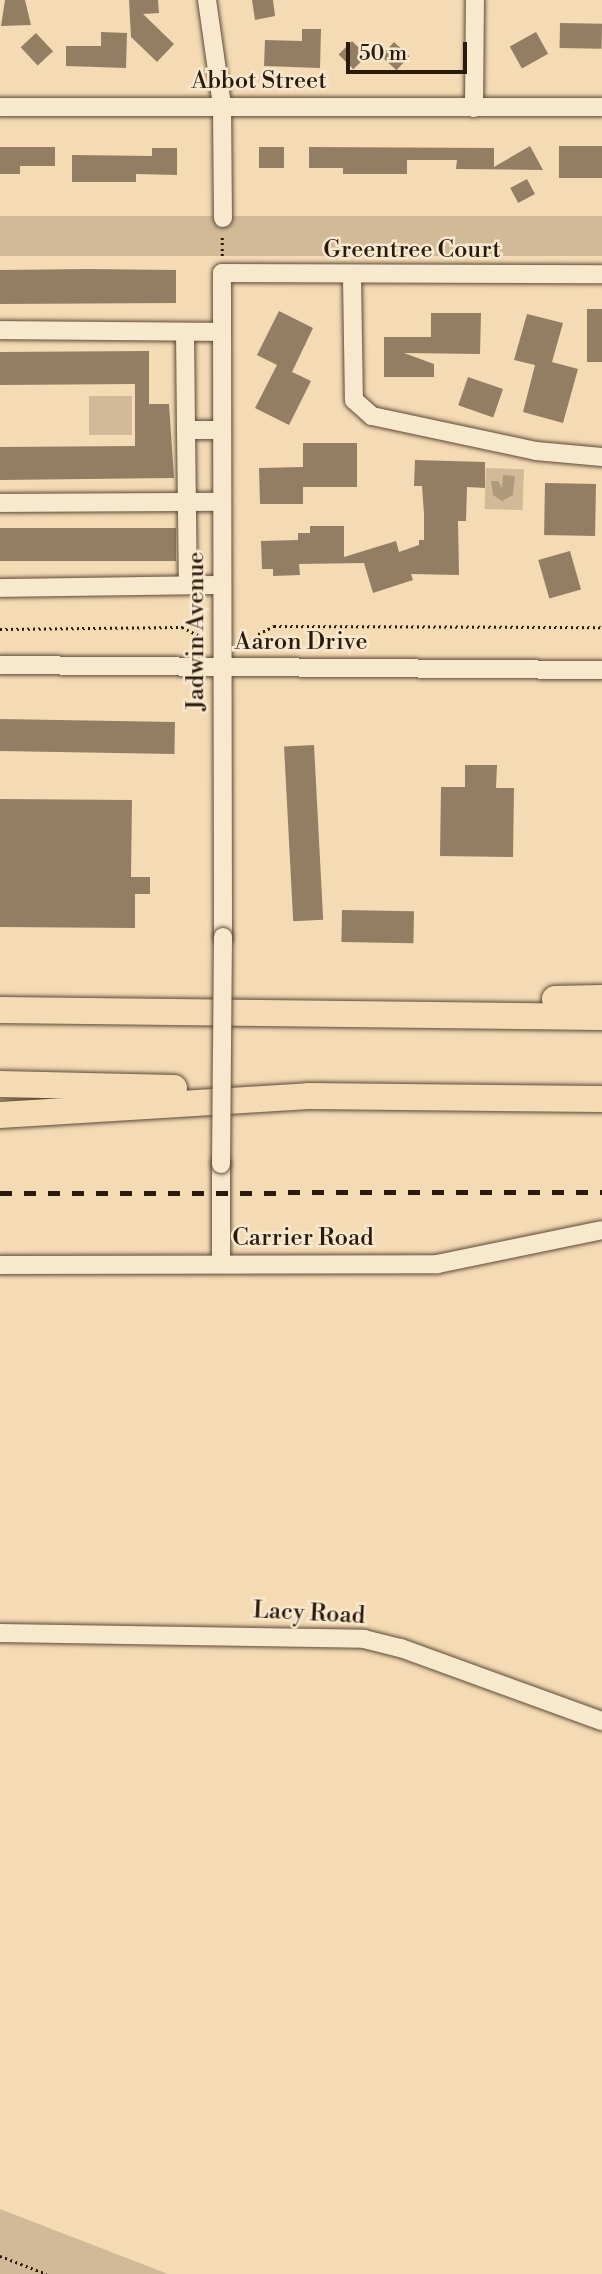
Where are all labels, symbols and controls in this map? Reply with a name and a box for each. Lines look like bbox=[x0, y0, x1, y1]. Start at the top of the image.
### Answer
scale bar bbox=[350, 28, 471, 72]
text: 50 m bbox=[359, 41, 407, 67]
street label: Abbot Street bbox=[191, 68, 327, 96]
street label: Greentree Court bbox=[323, 237, 501, 265]
street label: Jadwin Avenue bbox=[183, 552, 211, 710]
street label: Aaron Drive bbox=[234, 629, 368, 657]
street label: Carrier Road bbox=[232, 1225, 374, 1253]
street label: Lacy Road bbox=[252, 1597, 366, 1631]

